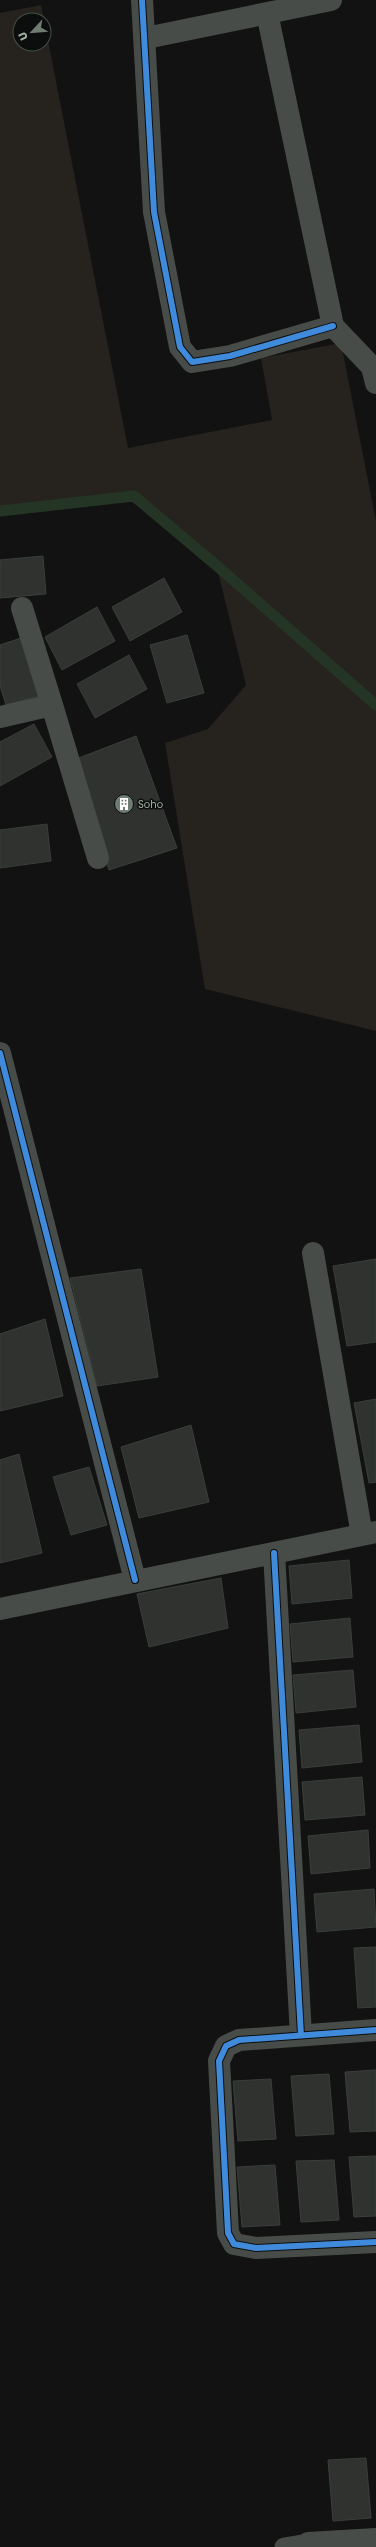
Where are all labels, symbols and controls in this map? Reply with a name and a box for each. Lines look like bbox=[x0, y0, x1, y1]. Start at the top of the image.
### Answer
north arrow bbox=[12, 12, 52, 52]
text: U bbox=[14, 29, 32, 43]
building icon: Soho bbox=[113, 793, 135, 815]
place label: Soho bbox=[138, 797, 163, 812]

